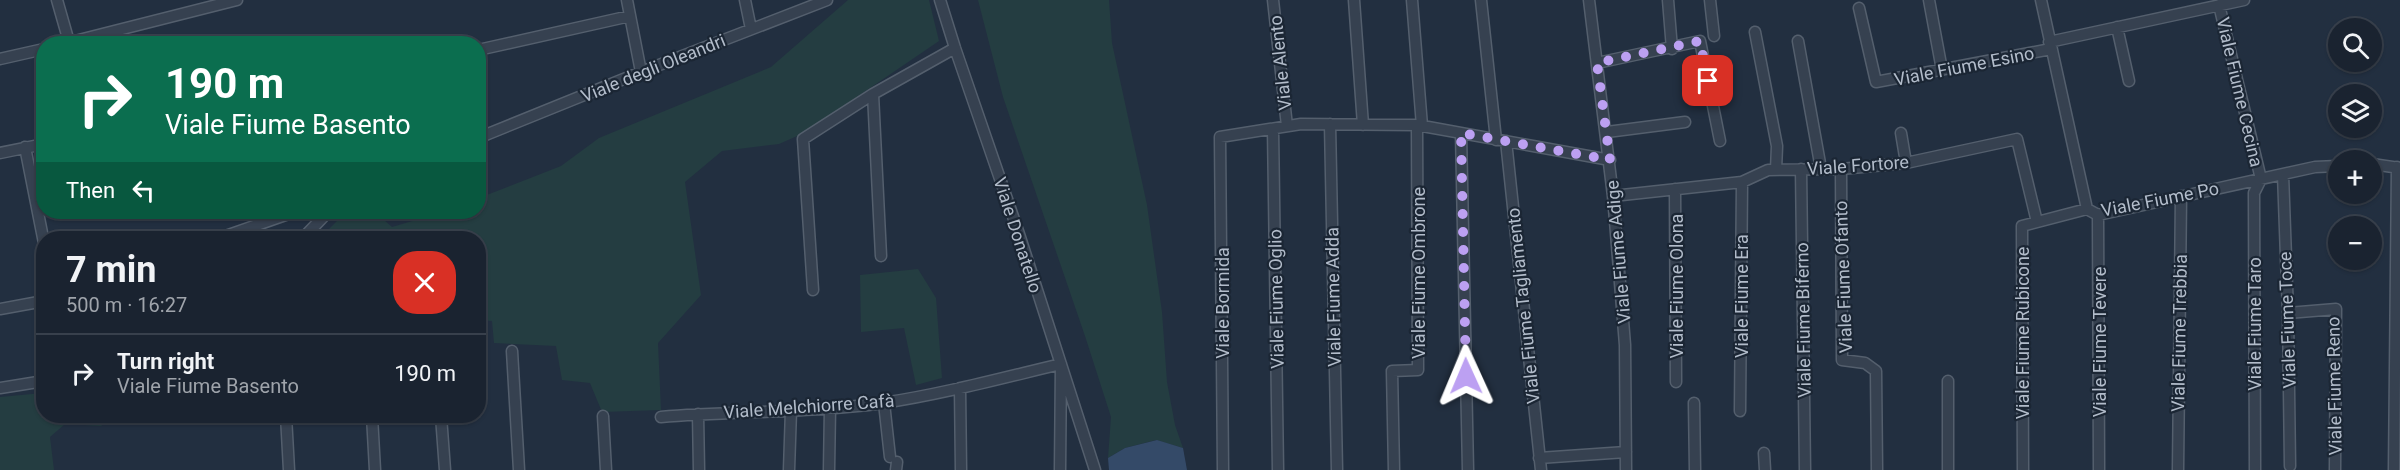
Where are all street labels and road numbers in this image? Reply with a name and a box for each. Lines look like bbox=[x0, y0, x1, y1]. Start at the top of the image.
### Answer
street label: Viale Alento bbox=[1265, 14, 1295, 112]
street label: Viale Fiume Cecina bbox=[2213, 15, 2267, 169]
street label: Viale degli Oleandri bbox=[578, 29, 728, 107]
street label: Viale Fiume Esino bbox=[1892, 42, 2036, 90]
street label: Viale Fortore bbox=[1806, 151, 1910, 179]
street label: Viale Donatello bbox=[989, 175, 1047, 295]
street label: Viale Fiume Po bbox=[2099, 177, 2221, 221]
street label: Viale Fiume Adige bbox=[1601, 179, 1635, 325]
street label: Viale Fiume Ombrone bbox=[1408, 187, 1429, 359]
street label: Viale Fiume Ofanto bbox=[1830, 200, 1856, 354]
street label: Viale Fiume Tagliamento bbox=[1502, 207, 1544, 405]
street label: Viale Fiume Olona bbox=[1666, 214, 1687, 358]
street label: Viale Fiume Adda bbox=[1321, 227, 1345, 367]
street label: Viale Fiume Oglio bbox=[1264, 229, 1288, 369]
street label: Viale Fiume Era bbox=[1731, 234, 1752, 358]
street label: Viale Fiume Biferno bbox=[1791, 242, 1815, 398]
street label: Viale Bormida bbox=[1212, 247, 1233, 359]
street label: Viale Fiume Rubicone bbox=[2012, 247, 2033, 419]
street label: Viale Fiume Toce bbox=[2274, 251, 2300, 389]
street label: Viale Fiume Trebbia bbox=[2167, 254, 2191, 412]
street label: Viale Fiume Taro bbox=[2244, 257, 2265, 391]
street label: Viale Fiume Tevere bbox=[2089, 267, 2110, 417]
street label: Viale Fiume Reno bbox=[2322, 316, 2346, 456]
street label: Viale Melchiorre Cafà bbox=[723, 390, 895, 422]

